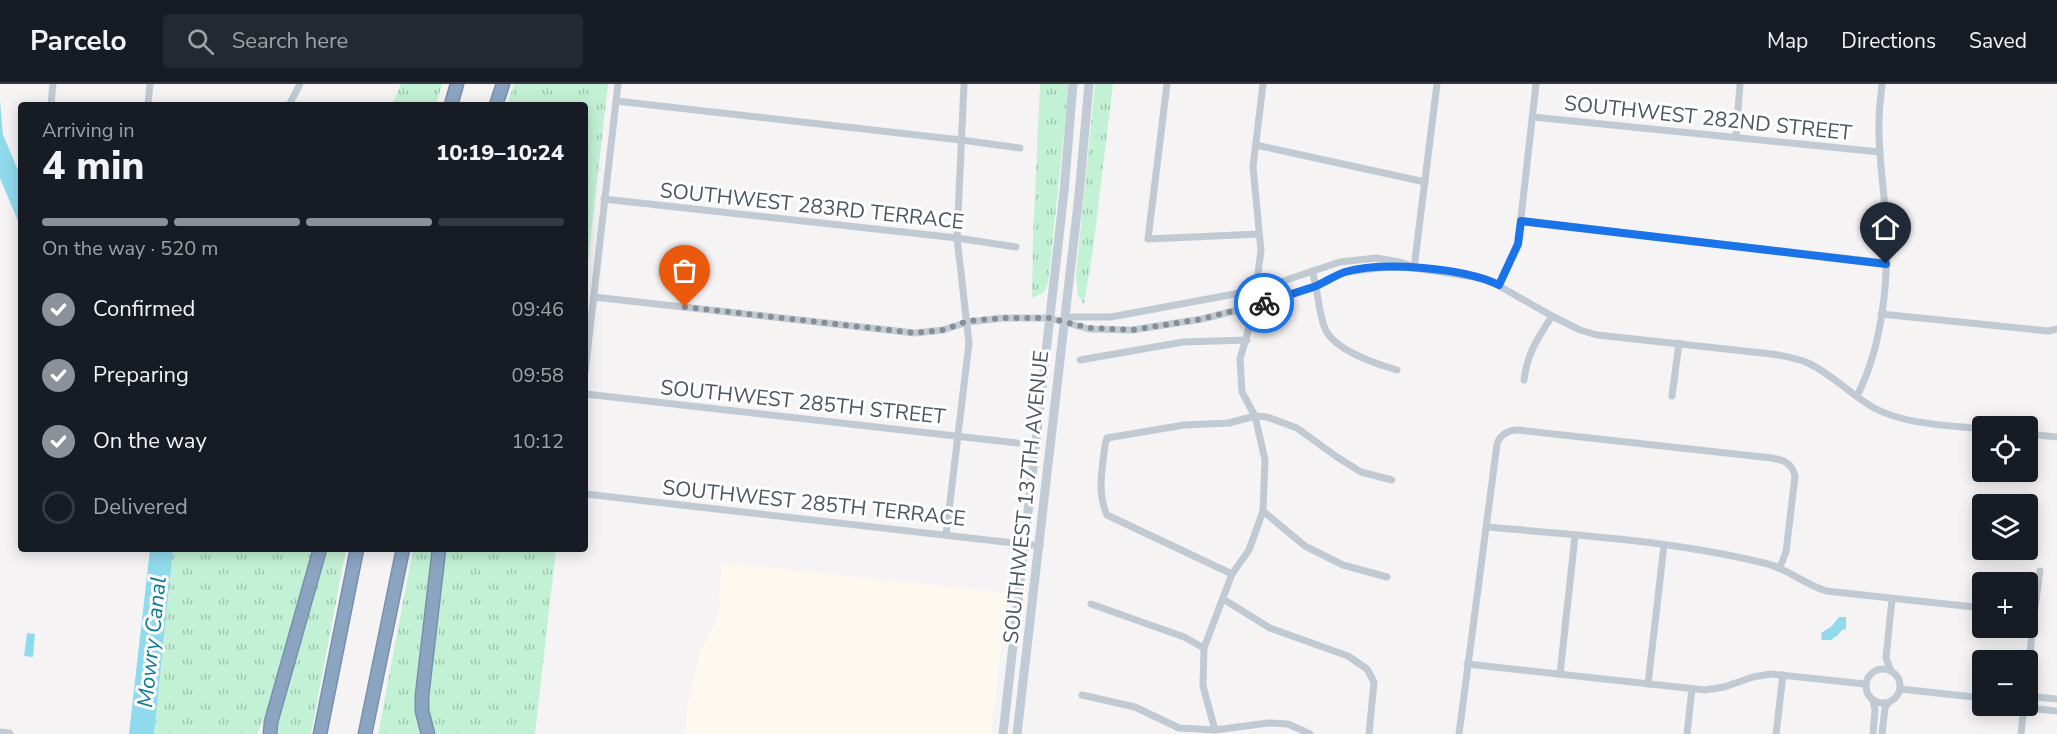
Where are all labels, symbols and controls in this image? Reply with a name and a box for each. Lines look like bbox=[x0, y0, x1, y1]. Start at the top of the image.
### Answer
search box bbox=[163, 14, 583, 68]
text: Parcelo bbox=[30, 22, 127, 60]
icon: search bbox=[184, 25, 217, 58]
text: Search here bbox=[232, 26, 348, 56]
text: Map bbox=[1767, 27, 1808, 55]
text: Directions bbox=[1841, 27, 1936, 55]
text: Saved bbox=[1969, 27, 2027, 55]
street label: SOUTHWEST 282ND STREET bbox=[1563, 89, 1854, 147]
text: Arriving in bbox=[42, 117, 135, 144]
text: 10:19–10:24 bbox=[436, 138, 564, 168]
text: 4 min bbox=[42, 140, 145, 193]
street label: SOUTHWEST 283RD TERRACE bbox=[659, 176, 965, 236]
pin bbox=[1860, 202, 1911, 264]
icon: home bbox=[1869, 211, 1902, 244]
text: On the way · 520 m bbox=[42, 235, 218, 262]
pin bbox=[659, 245, 710, 307]
icon: bag bbox=[668, 254, 701, 287]
courier bbox=[1234, 273, 1294, 333]
icon: bike bbox=[1248, 287, 1281, 320]
icon: check bbox=[42, 293, 75, 326]
text: Confirmed bbox=[93, 294, 195, 324]
text: 09:46 bbox=[511, 296, 564, 323]
street label: SOUTHWEST 137TH AVENUE bbox=[997, 349, 1055, 645]
icon: check bbox=[42, 359, 75, 392]
text: Preparing bbox=[93, 360, 189, 390]
text: 09:58 bbox=[511, 362, 564, 389]
street label: SOUTHWEST 285TH STREET bbox=[659, 373, 947, 431]
map controls bbox=[1972, 416, 2038, 716]
button: locate bbox=[1972, 416, 2038, 482]
icon: check bbox=[42, 425, 75, 458]
text: On the way bbox=[93, 426, 207, 456]
text: 10:12 bbox=[511, 428, 564, 455]
street label: SOUTHWEST 285TH TERRACE bbox=[661, 473, 967, 533]
text: Delivered bbox=[93, 492, 188, 522]
button: layers bbox=[1972, 494, 2038, 560]
button: + bbox=[1972, 572, 2038, 638]
water label: Mowry Canal bbox=[130, 575, 174, 709]
button: − bbox=[1972, 650, 2038, 716]

